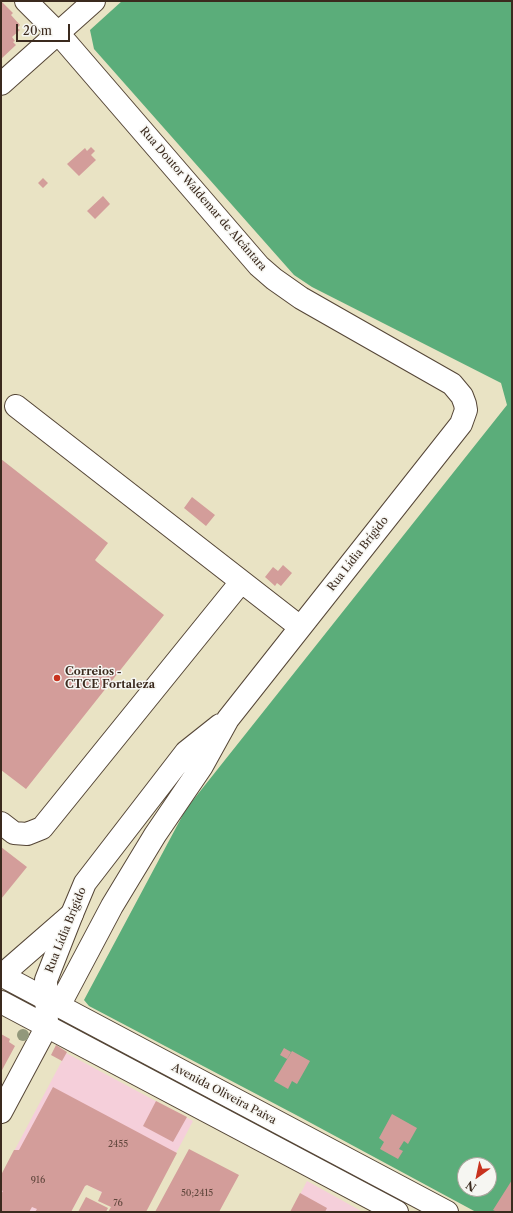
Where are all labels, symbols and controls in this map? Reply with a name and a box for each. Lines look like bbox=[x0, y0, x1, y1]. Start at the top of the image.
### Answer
scale bar bbox=[18, 16, 72, 42]
text: 20 m bbox=[23, 23, 52, 38]
street label: Rua Doutor Waldemar de Alcântara bbox=[137, 124, 269, 274]
street label: Rua Lídia Brígido bbox=[325, 514, 391, 594]
place label: Correios - CTCE Fortaleza bbox=[65, 665, 155, 691]
marker: Correios - CTCE Fortaleza bbox=[52, 673, 62, 683]
street label: Rua Lídia Brígido bbox=[43, 885, 89, 975]
street label: Avenida Oliveira Paiva bbox=[169, 1061, 279, 1127]
house number: 2455 bbox=[108, 1139, 128, 1149]
north arrow bbox=[457, 1157, 497, 1197]
house number: 916 bbox=[31, 1175, 45, 1185]
text: N bbox=[463, 1178, 479, 1195]
house number: 50;2415 bbox=[181, 1188, 213, 1198]
house number: 76 bbox=[113, 1198, 123, 1208]

